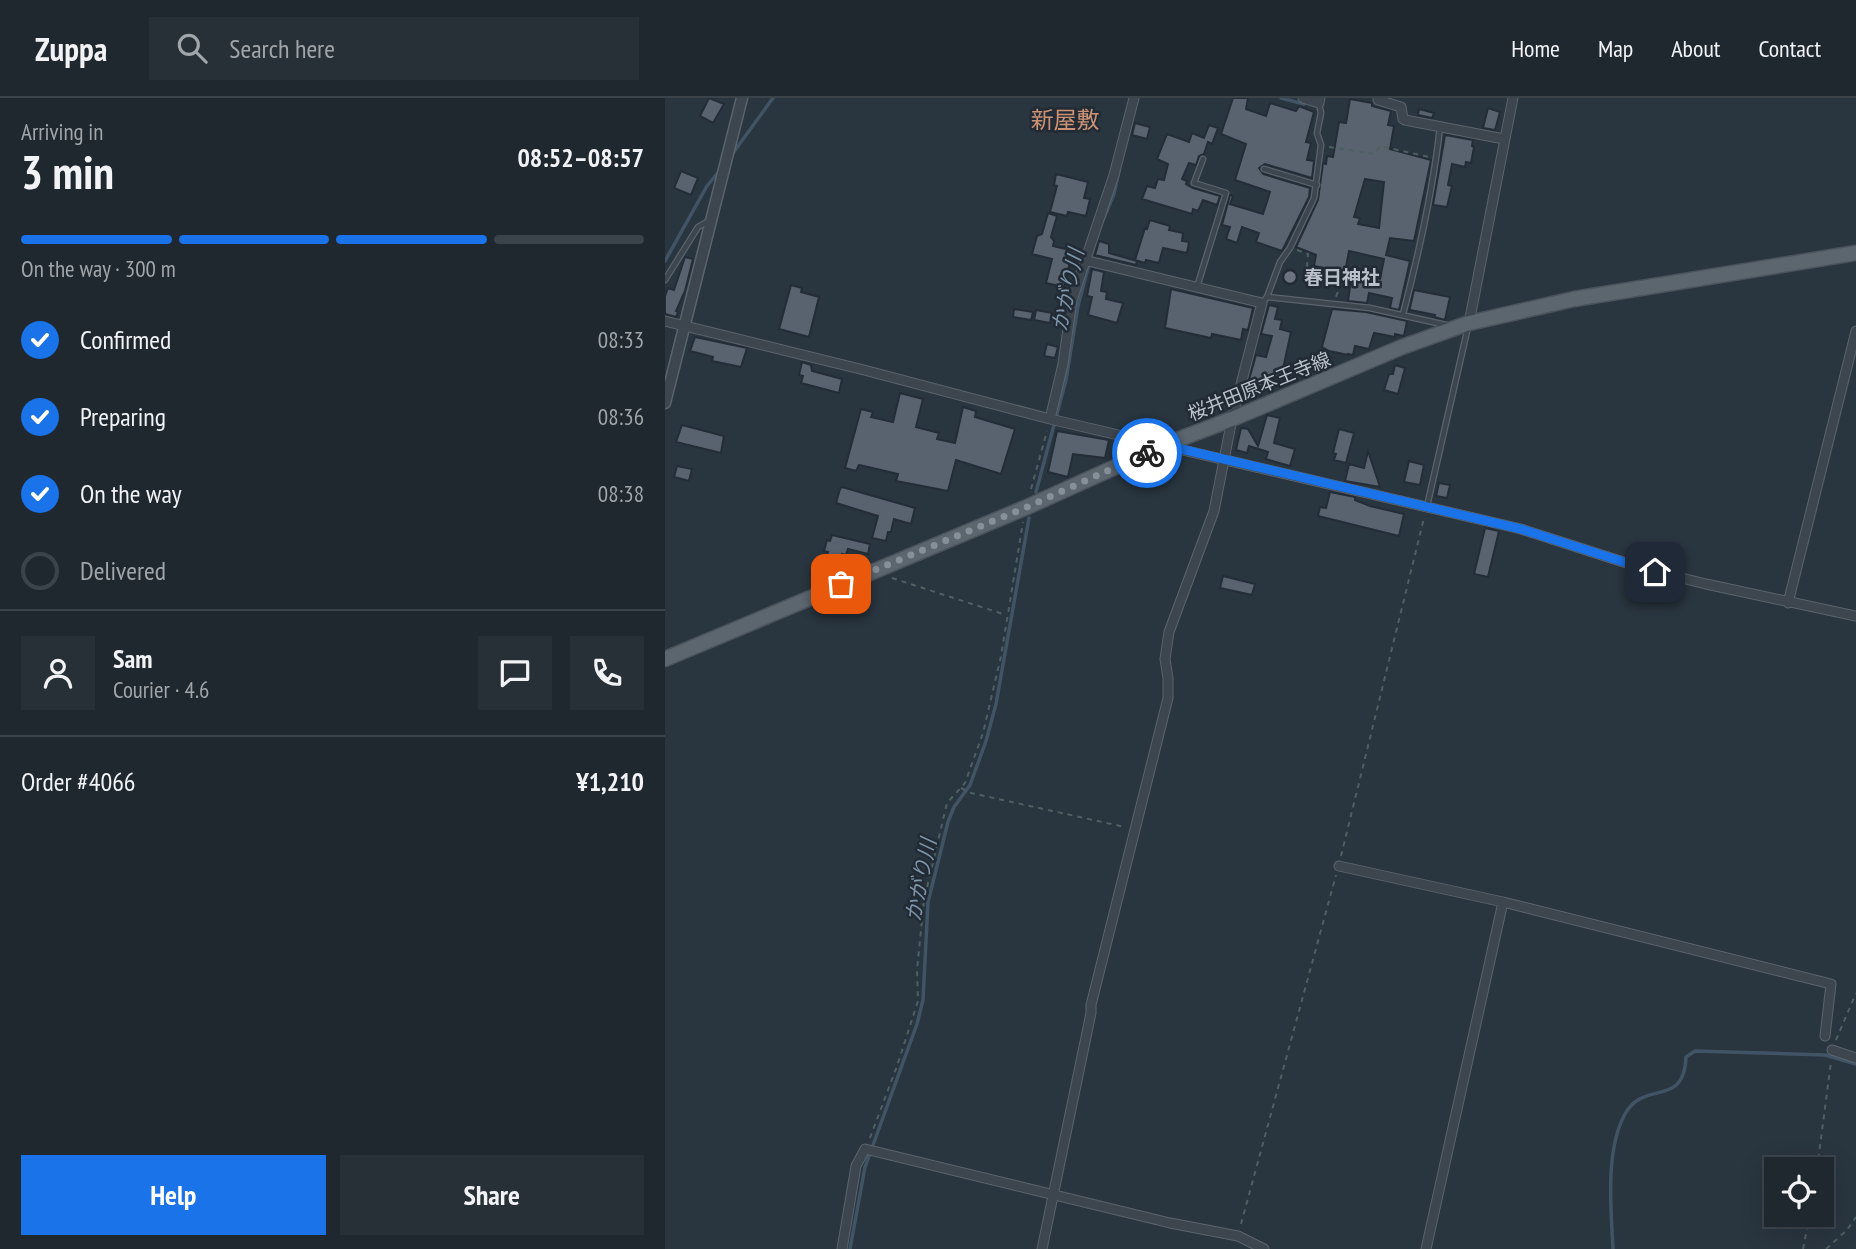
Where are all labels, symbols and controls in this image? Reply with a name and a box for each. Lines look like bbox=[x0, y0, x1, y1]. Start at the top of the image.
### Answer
search box bbox=[149, 17, 639, 80]
text: Zuppa bbox=[35, 27, 107, 70]
icon: search bbox=[173, 29, 211, 67]
text: Search here bbox=[229, 32, 335, 65]
text: Home bbox=[1511, 33, 1560, 64]
text: Map bbox=[1598, 33, 1633, 64]
text: About bbox=[1671, 33, 1720, 64]
text: Contact bbox=[1758, 33, 1821, 64]
district label: 新屋敷 bbox=[1031, 105, 1100, 134]
text: Arriving in bbox=[21, 117, 103, 146]
text: 08:52–08:57 bbox=[517, 141, 644, 174]
text: 3 min bbox=[21, 142, 114, 202]
water label: かがり川 bbox=[1046, 244, 1090, 334]
text: On the way · 300 m bbox=[21, 254, 176, 283]
place label: 春日神社 bbox=[1304, 265, 1380, 289]
marker: 春日神社 bbox=[1282, 269, 1298, 285]
icon: check bbox=[21, 321, 59, 359]
text: Confirmed bbox=[80, 323, 171, 356]
text: 08:33 bbox=[598, 325, 644, 354]
street label: 桜井田原本王寺線 bbox=[1184, 346, 1334, 426]
icon: check bbox=[21, 398, 59, 436]
text: Preparing bbox=[80, 400, 166, 433]
text: 08:36 bbox=[598, 402, 644, 431]
courier bbox=[1112, 418, 1182, 488]
icon: bike bbox=[1128, 434, 1166, 472]
icon: check bbox=[21, 475, 59, 513]
text: On the way bbox=[80, 477, 182, 510]
text: 08:38 bbox=[598, 479, 644, 508]
pin bbox=[1625, 542, 1685, 602]
icon: home bbox=[1636, 553, 1674, 591]
text: Delivered bbox=[80, 554, 166, 587]
pin bbox=[811, 554, 871, 614]
icon: bag bbox=[822, 565, 860, 603]
button: person bbox=[21, 636, 95, 710]
button: chat bbox=[478, 636, 552, 710]
button: phone bbox=[570, 636, 644, 710]
text: Sam bbox=[113, 642, 152, 675]
text: Courier · 4.6 bbox=[113, 675, 209, 704]
text: Order #4066 bbox=[21, 765, 136, 798]
text: ¥1,210 bbox=[576, 765, 644, 798]
water label: かがり川 bbox=[899, 834, 942, 924]
button: Help bbox=[21, 1155, 326, 1235]
button: Share bbox=[340, 1155, 644, 1235]
map controls bbox=[1764, 1157, 1834, 1227]
button: locate bbox=[1764, 1157, 1834, 1227]

